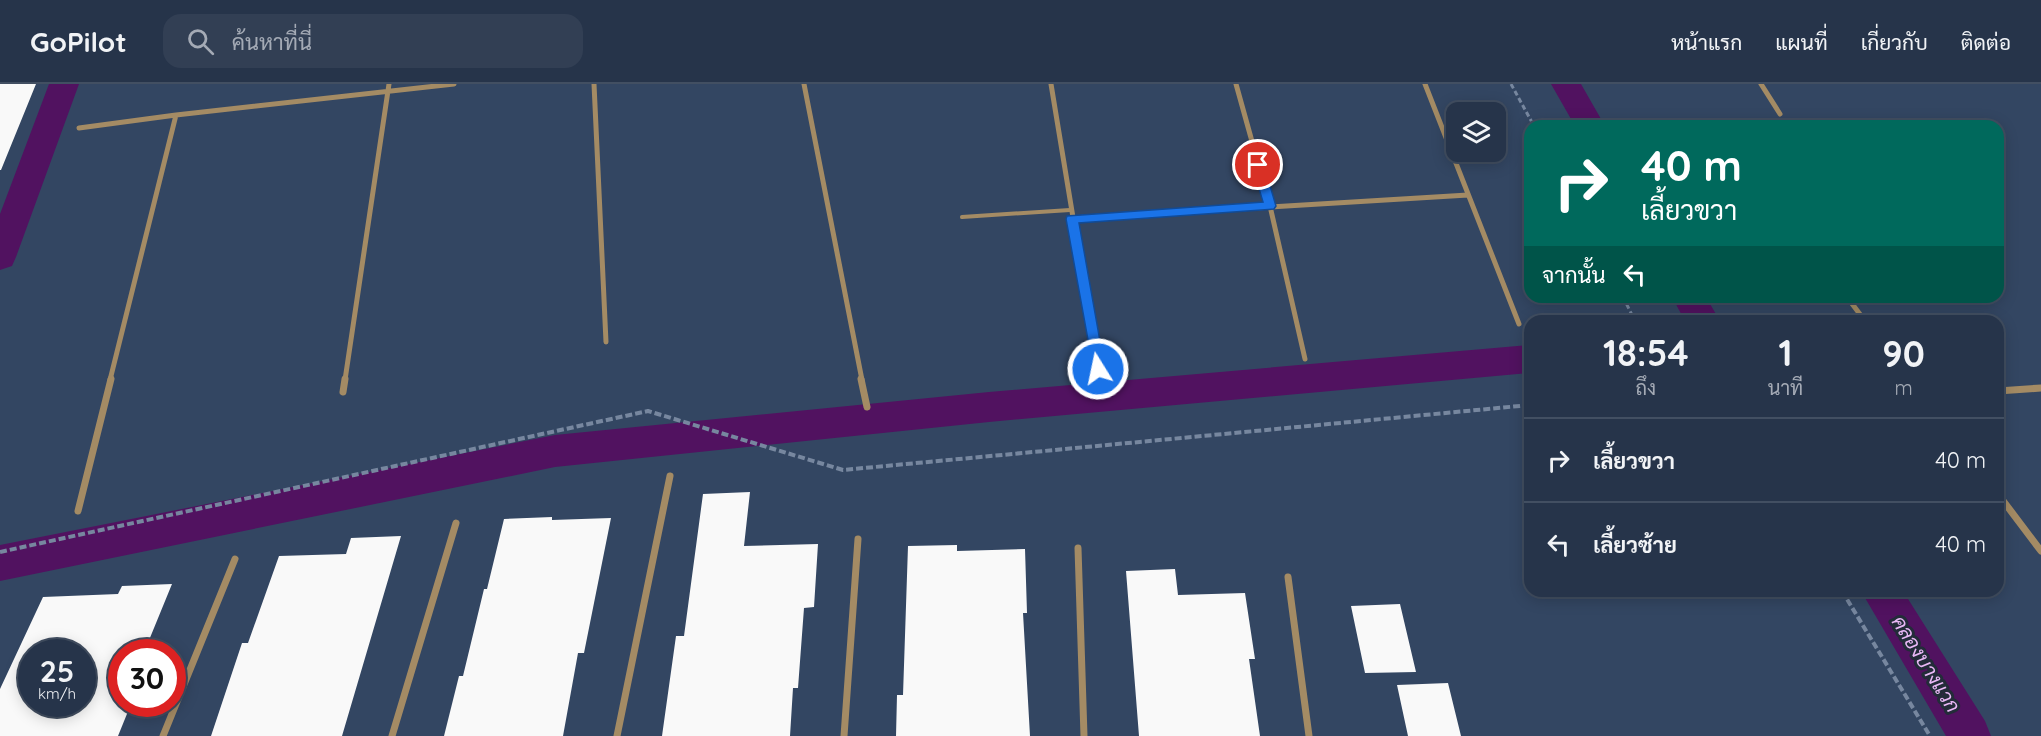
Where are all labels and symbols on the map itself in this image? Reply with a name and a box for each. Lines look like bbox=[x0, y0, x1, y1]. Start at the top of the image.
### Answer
pin bbox=[1232, 139, 1283, 190]
position arrow bbox=[1066, 337, 1130, 401]
water label: คลองบางแวก bbox=[1887, 611, 1966, 717]
speed limit sign: 30 bbox=[108, 639, 186, 717]

